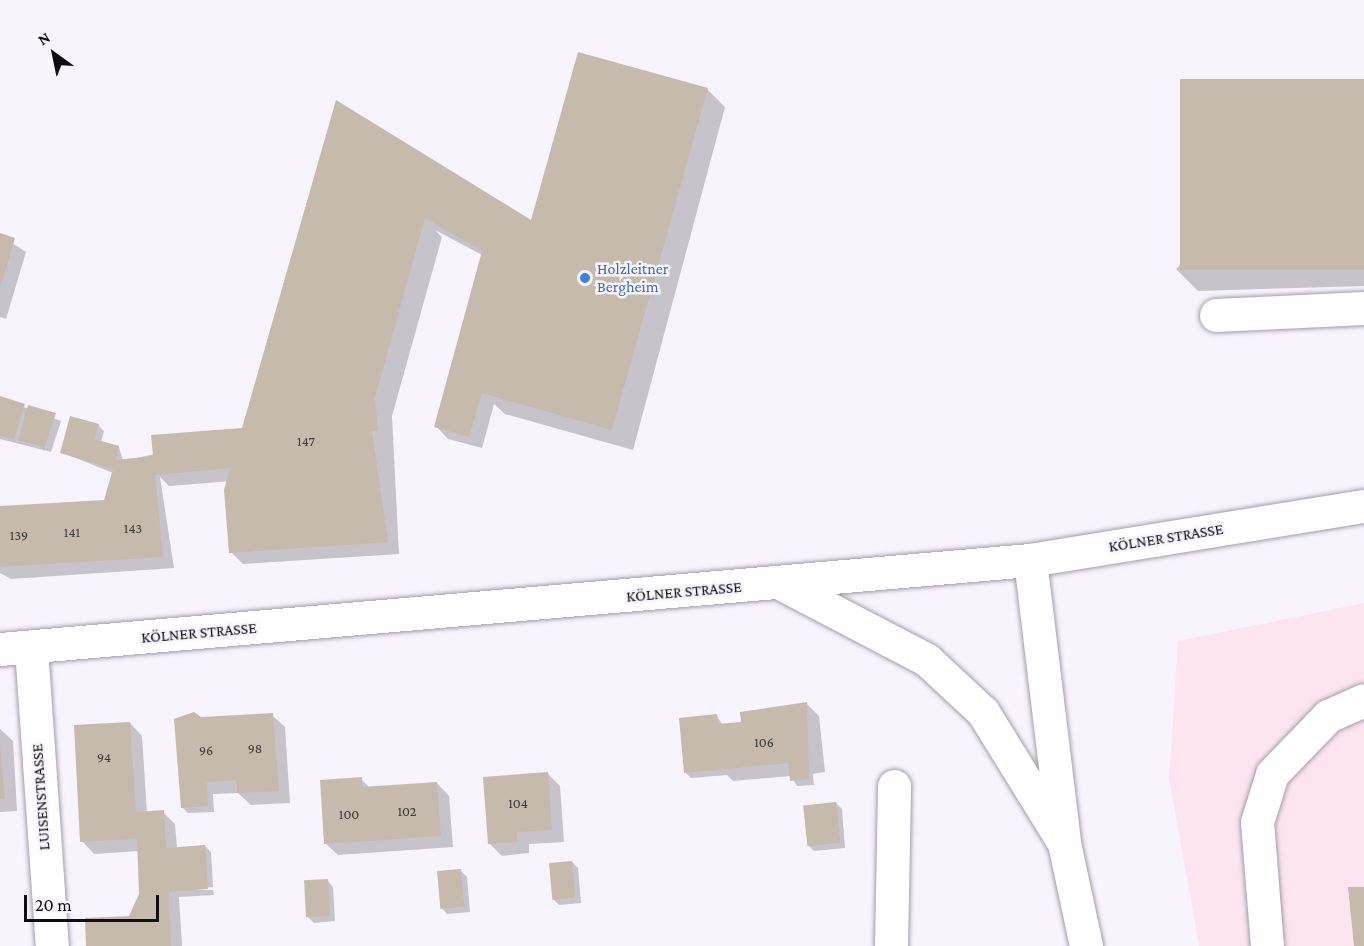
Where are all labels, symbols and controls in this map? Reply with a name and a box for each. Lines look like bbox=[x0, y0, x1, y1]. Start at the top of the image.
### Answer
north arrow bbox=[24, 24, 84, 84]
text: N bbox=[35, 28, 53, 49]
place label: Holzleitner Bergheim bbox=[597, 259, 668, 297]
marker: Holzleitner Bergheim bbox=[578, 271, 592, 285]
house number: 147 bbox=[297, 433, 315, 449]
street label: KÖLNER STRASSE bbox=[1107, 519, 1225, 557]
house number: 143 bbox=[124, 520, 142, 536]
house number: 141 bbox=[64, 524, 80, 540]
house number: 139 bbox=[10, 527, 28, 543]
street label: KÖLNER STRASSE bbox=[625, 577, 743, 607]
street label: KÖLNER STRASSE bbox=[140, 618, 258, 648]
house number: 106 bbox=[754, 734, 774, 750]
house number: 98 bbox=[248, 740, 262, 756]
house number: 96 bbox=[199, 742, 213, 758]
street label: LUISENSTRASSE bbox=[28, 743, 54, 851]
house number: 94 bbox=[97, 749, 111, 765]
house number: 104 bbox=[508, 795, 528, 811]
house number: 102 bbox=[397, 803, 417, 819]
house number: 100 bbox=[339, 806, 359, 822]
scale bar bbox=[27, 883, 162, 921]
text: 20 m bbox=[35, 895, 72, 915]

